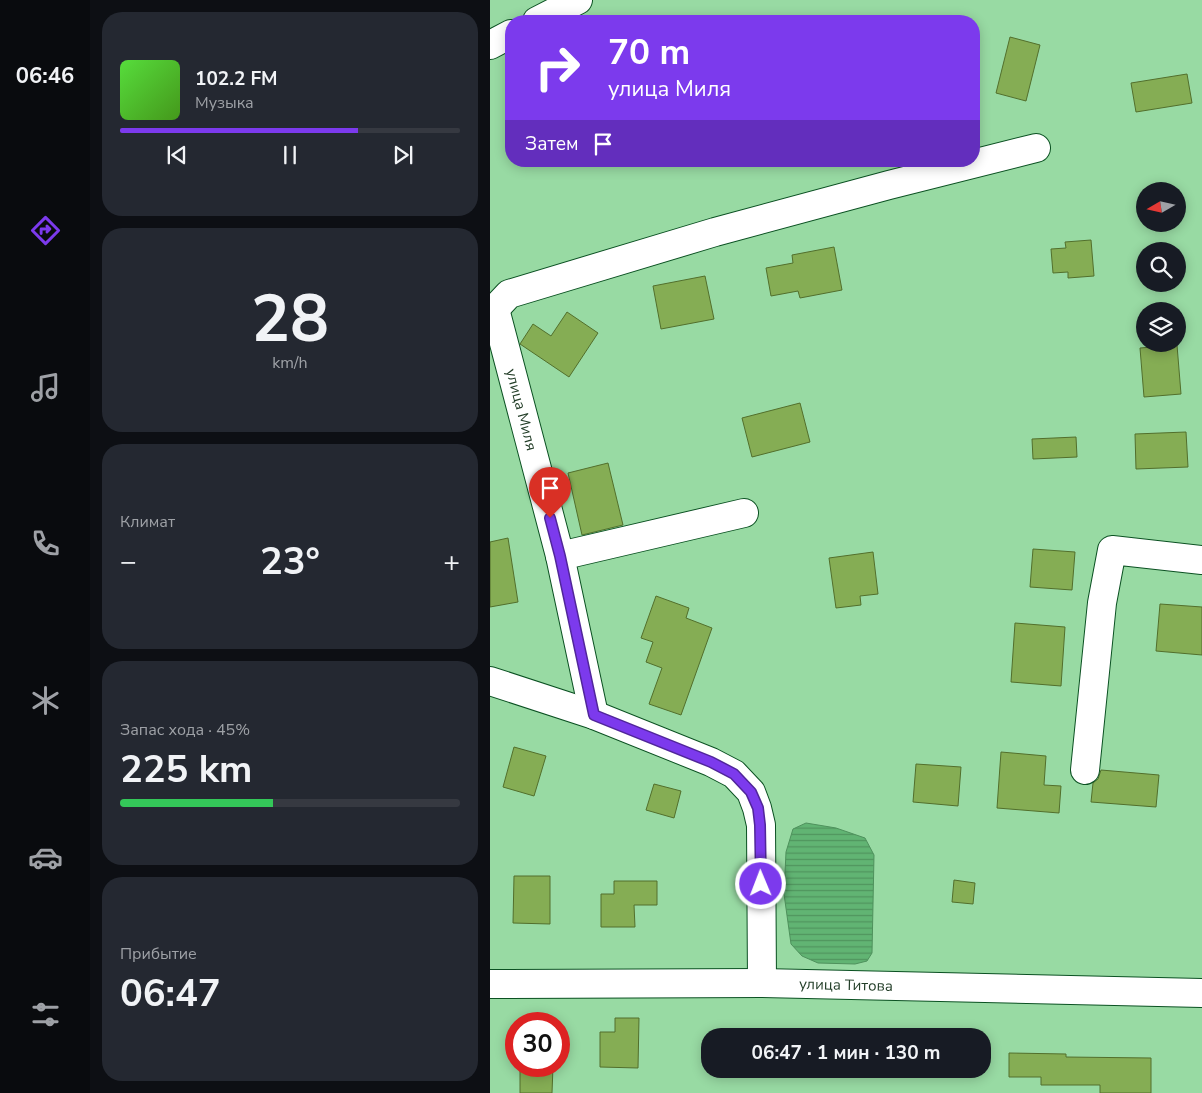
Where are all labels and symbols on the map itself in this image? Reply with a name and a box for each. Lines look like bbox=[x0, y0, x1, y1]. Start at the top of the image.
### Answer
north arrow bbox=[1136, 182, 1186, 232]
street label: улица Миля bbox=[501, 366, 542, 453]
pin bbox=[529, 467, 571, 518]
position arrow bbox=[734, 857, 786, 909]
street label: улица Титова bbox=[799, 974, 893, 996]
speed limit sign: 30 bbox=[505, 1012, 570, 1077]

